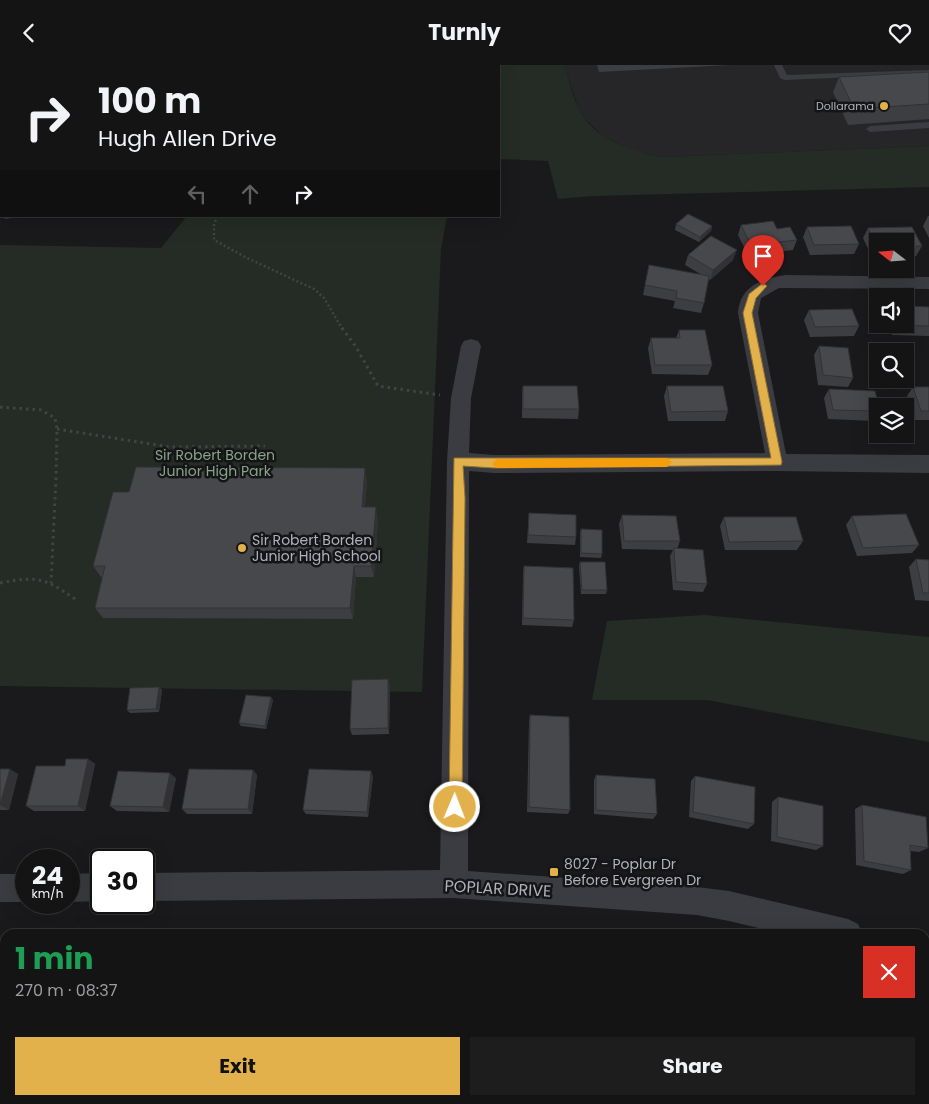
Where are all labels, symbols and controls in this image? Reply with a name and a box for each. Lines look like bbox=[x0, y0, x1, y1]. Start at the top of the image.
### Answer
text: Turnly bbox=[428, 17, 501, 48]
icon: back bbox=[15, 19, 43, 47]
icon: heart bbox=[886, 19, 914, 47]
text: 100 m bbox=[98, 76, 201, 125]
icon: right bbox=[15, 85, 80, 150]
place label: Dollarama bbox=[816, 98, 874, 114]
marker: Dollarama bbox=[878, 100, 890, 112]
text: Hugh Allen Drive bbox=[98, 123, 277, 154]
icon: left bbox=[183, 180, 211, 208]
icon: ahead bbox=[236, 180, 264, 208]
icon: right bbox=[289, 180, 317, 208]
north arrow bbox=[869, 233, 914, 277]
map controls bbox=[869, 233, 914, 443]
pin bbox=[742, 235, 784, 286]
icon: arrive bbox=[749, 242, 777, 270]
button: sound bbox=[869, 288, 914, 333]
button: search bbox=[869, 343, 914, 388]
button: layers bbox=[869, 398, 914, 443]
park label: Sir Robert Borden Junior High Park bbox=[155, 445, 275, 481]
place label: Sir Robert Borden Junior High School bbox=[252, 530, 381, 566]
marker: Sir Robert Borden Junior High School bbox=[236, 542, 248, 554]
position arrow bbox=[428, 780, 480, 832]
speed limit sign: 30 bbox=[90, 849, 155, 914]
place label: 8027 - Poplar Dr Before Evergreen Dr bbox=[564, 854, 701, 890]
text: 24 bbox=[32, 858, 63, 893]
marker: 8027 - Poplar Dr Before Evergreen Dr bbox=[548, 866, 560, 878]
street label: POPLAR DRIVE bbox=[444, 874, 552, 903]
text: km/h bbox=[32, 885, 63, 902]
text: 1 min bbox=[15, 937, 93, 980]
button: close bbox=[863, 946, 915, 998]
text: 270 m · 08:37 bbox=[15, 979, 117, 1002]
button: Exit bbox=[15, 1037, 460, 1095]
button: Share bbox=[470, 1037, 915, 1095]

